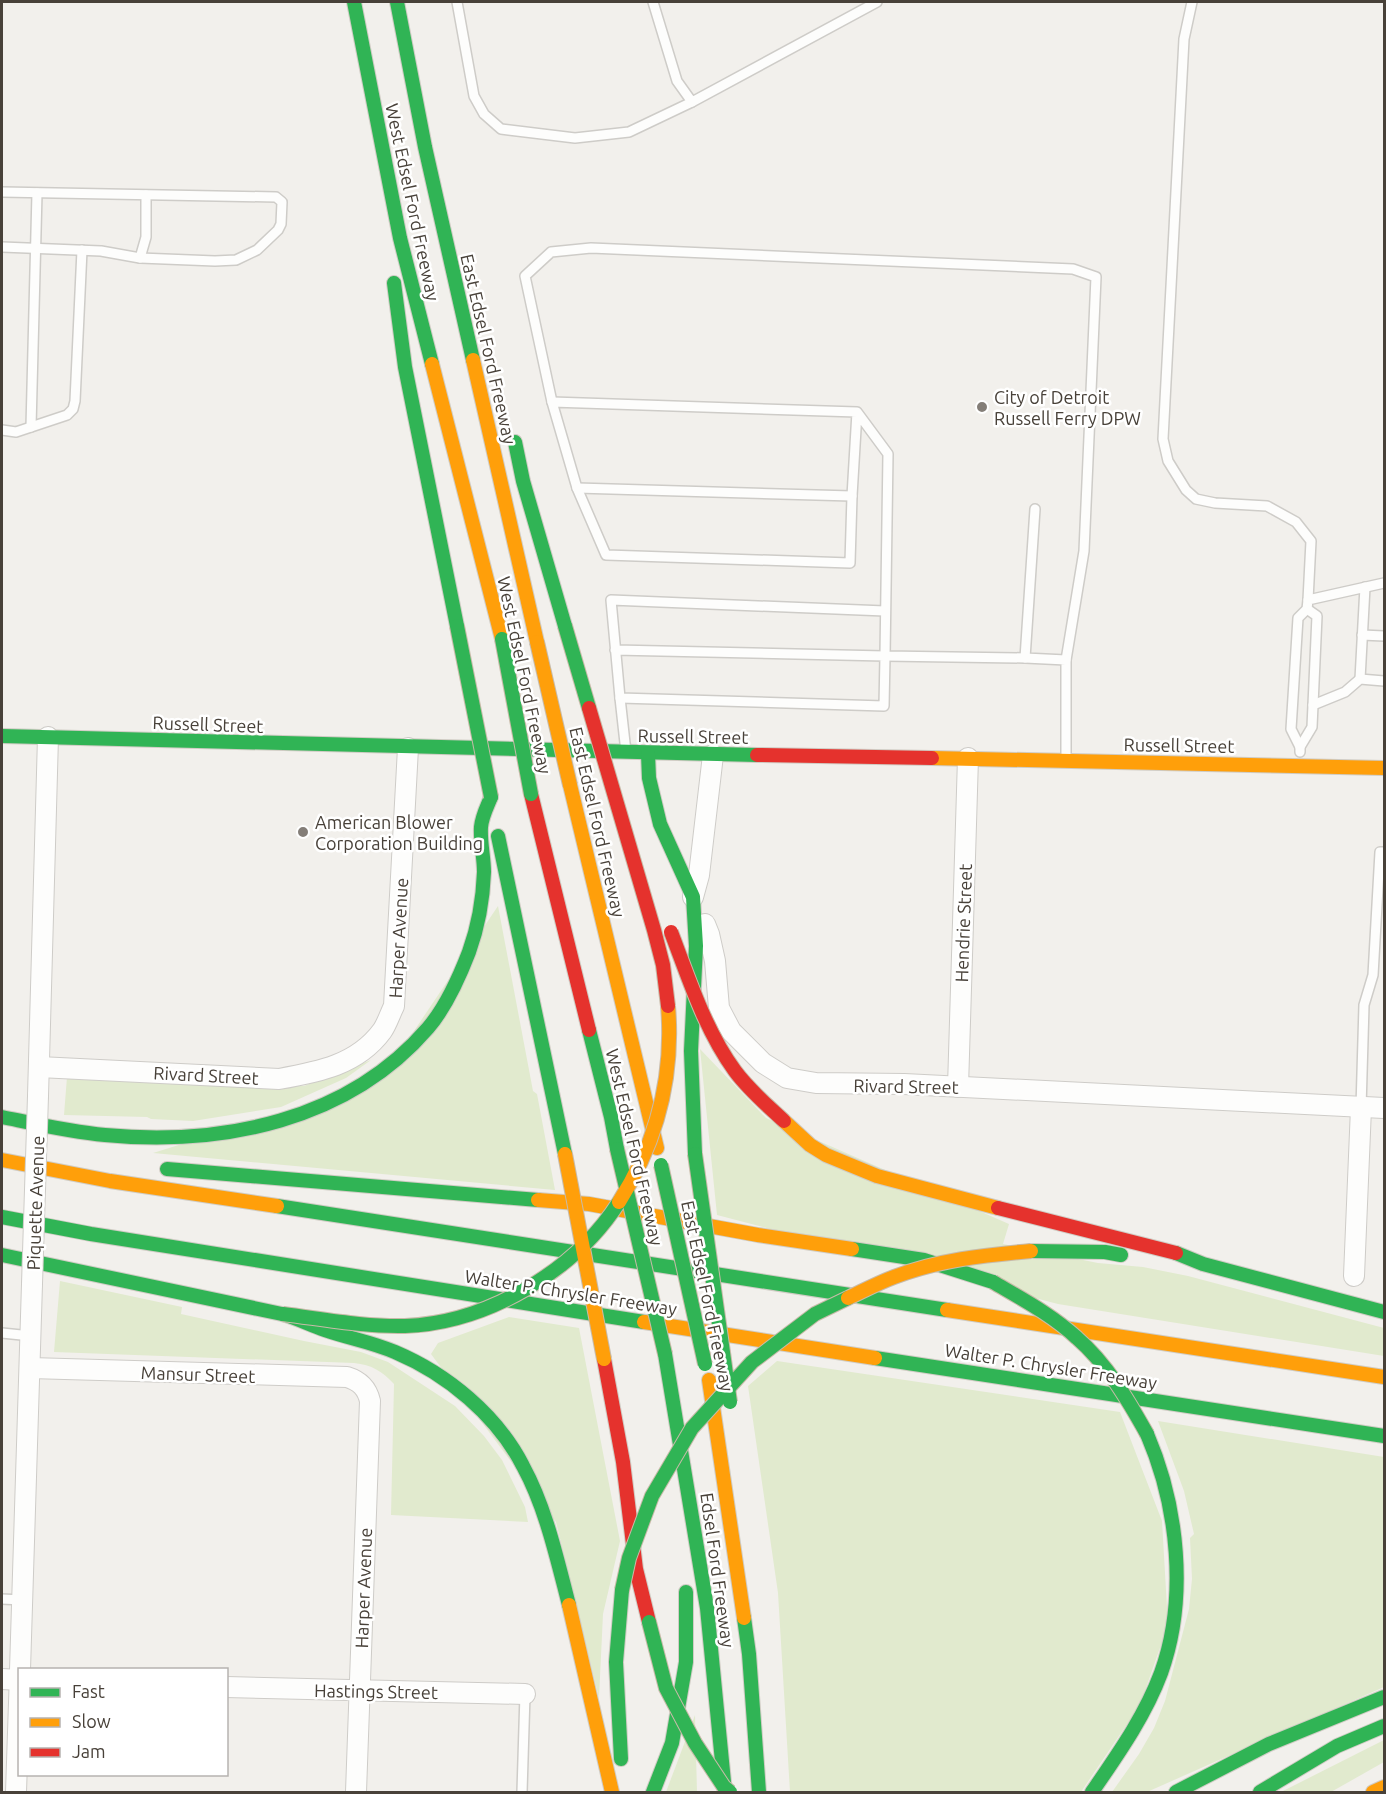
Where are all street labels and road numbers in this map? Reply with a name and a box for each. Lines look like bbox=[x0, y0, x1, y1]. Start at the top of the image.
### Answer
street label: West Edsel Ford Freeway bbox=[382, 101, 444, 303]
street label: East Edsel Ford Freeway bbox=[457, 252, 521, 446]
street label: West Edsel Ford Freeway bbox=[494, 574, 556, 776]
street label: Russell Street bbox=[152, 712, 264, 736]
street label: East Edsel Ford Freeway bbox=[566, 725, 630, 919]
street label: Russell Street bbox=[637, 725, 749, 747]
street label: Russell Street bbox=[1123, 734, 1235, 756]
street label: Hendrie Street bbox=[951, 863, 975, 983]
street label: Harper Avenue bbox=[385, 877, 411, 999]
street label: West Edsel Ford Freeway bbox=[603, 1047, 667, 1248]
street label: Rivard Street bbox=[153, 1062, 259, 1088]
street label: Rivard Street bbox=[853, 1075, 959, 1097]
street label: Piquette Avenue bbox=[23, 1135, 47, 1271]
street label: East Edsel Ford Freeway bbox=[678, 1199, 738, 1394]
street label: Walter P. Chrysler Freeway bbox=[464, 1265, 679, 1319]
street label: Walter P. Chrysler Freeway bbox=[944, 1339, 1159, 1393]
street label: Mansur Street bbox=[140, 1362, 256, 1386]
street label: Edsel Ford Freeway bbox=[697, 1491, 739, 1649]
street label: Harper Avenue bbox=[351, 1527, 375, 1649]
street label: Hastings Street bbox=[314, 1680, 438, 1702]

